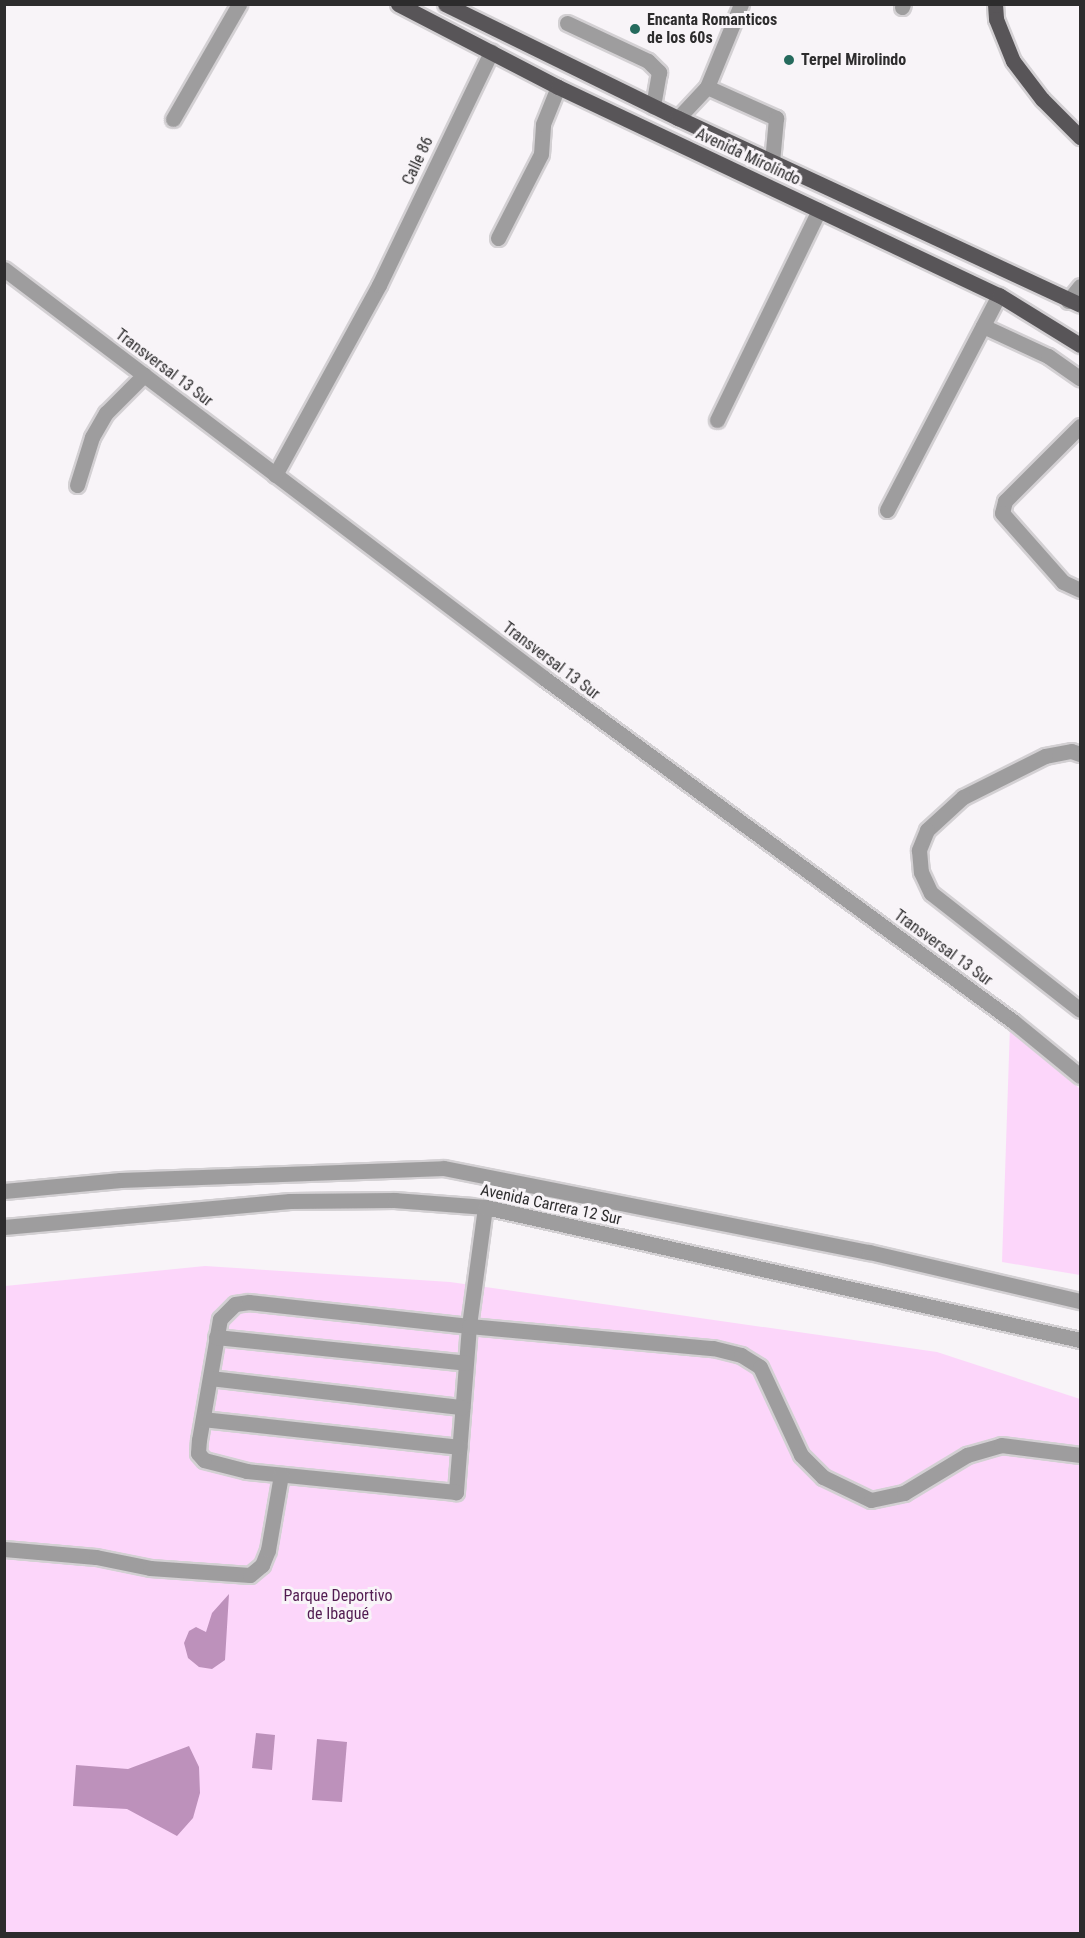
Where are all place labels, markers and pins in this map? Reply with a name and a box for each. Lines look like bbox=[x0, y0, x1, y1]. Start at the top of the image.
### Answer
place label: Encanta Romanticos de los 60s bbox=[647, 10, 777, 48]
marker: Encanta Romanticos de los 60s bbox=[628, 22, 642, 36]
place label: Terpel Mirolindo bbox=[801, 50, 906, 70]
marker: Terpel Mirolindo bbox=[782, 53, 796, 67]

